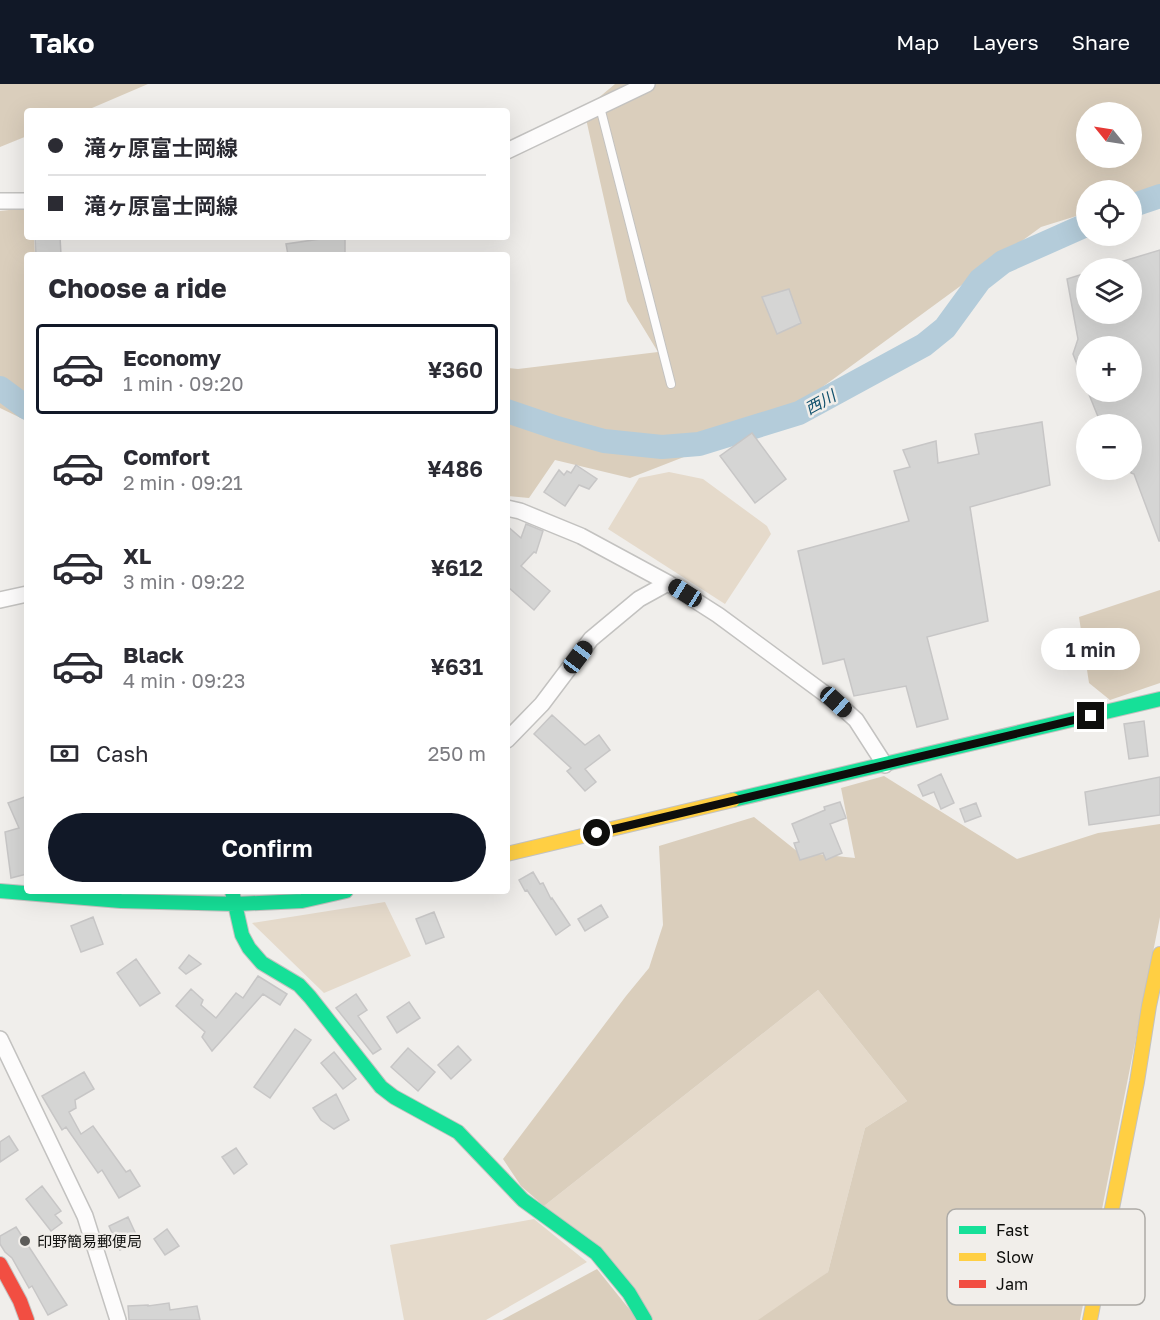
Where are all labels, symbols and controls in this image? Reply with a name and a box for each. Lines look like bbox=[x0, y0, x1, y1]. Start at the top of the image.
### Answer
text: Tako bbox=[30, 26, 95, 59]
text: Map bbox=[896, 29, 939, 55]
text: Layers bbox=[972, 29, 1039, 55]
text: Share bbox=[1072, 29, 1130, 55]
north arrow bbox=[1076, 102, 1142, 168]
map controls bbox=[1076, 102, 1142, 480]
text: 滝ヶ原富士岡線 bbox=[84, 134, 238, 161]
button: locate bbox=[1076, 180, 1142, 246]
text: 滝ヶ原富士岡線 bbox=[84, 192, 238, 219]
button: layers bbox=[1076, 258, 1142, 324]
text: Choose a ride bbox=[48, 272, 227, 304]
button: + bbox=[1076, 336, 1142, 402]
icon: car bbox=[51, 342, 105, 396]
text: Economy bbox=[123, 344, 221, 371]
text: ¥360 bbox=[428, 356, 483, 383]
text: 1 min · 09:20 bbox=[123, 371, 244, 395]
water label: 西川 bbox=[801, 385, 841, 419]
button: − bbox=[1076, 414, 1142, 480]
icon: car bbox=[51, 441, 105, 495]
text: Comfort bbox=[123, 443, 210, 470]
text: ¥486 bbox=[427, 455, 483, 482]
text: 2 min · 09:21 bbox=[123, 470, 243, 494]
icon: car bbox=[51, 540, 105, 594]
text: XL bbox=[123, 542, 151, 569]
text: ¥612 bbox=[431, 554, 483, 581]
text: 3 min · 09:22 bbox=[123, 569, 245, 593]
car bbox=[665, 576, 705, 610]
callout: 1 min bbox=[1042, 629, 1140, 671]
car bbox=[560, 637, 596, 677]
text: 1 min bbox=[1065, 637, 1116, 661]
icon: car bbox=[51, 639, 105, 693]
text: Black bbox=[123, 641, 184, 668]
text: ¥631 bbox=[431, 653, 483, 680]
text: 4 min · 09:23 bbox=[123, 668, 245, 692]
car bbox=[817, 683, 855, 721]
route end bbox=[1077, 702, 1104, 729]
icon: cash bbox=[48, 737, 81, 770]
text: Cash bbox=[96, 740, 149, 767]
text: 250 m bbox=[428, 741, 486, 765]
button: Confirm bbox=[48, 813, 486, 882]
route start bbox=[583, 819, 610, 846]
legend bbox=[947, 1209, 1145, 1305]
text: Fast bbox=[996, 1220, 1029, 1240]
place label: 印野簡易郵便局 bbox=[37, 1232, 142, 1250]
marker: 印野簡易郵便局 bbox=[18, 1234, 32, 1248]
text: Slow bbox=[996, 1247, 1034, 1267]
text: Jam bbox=[996, 1274, 1028, 1294]

